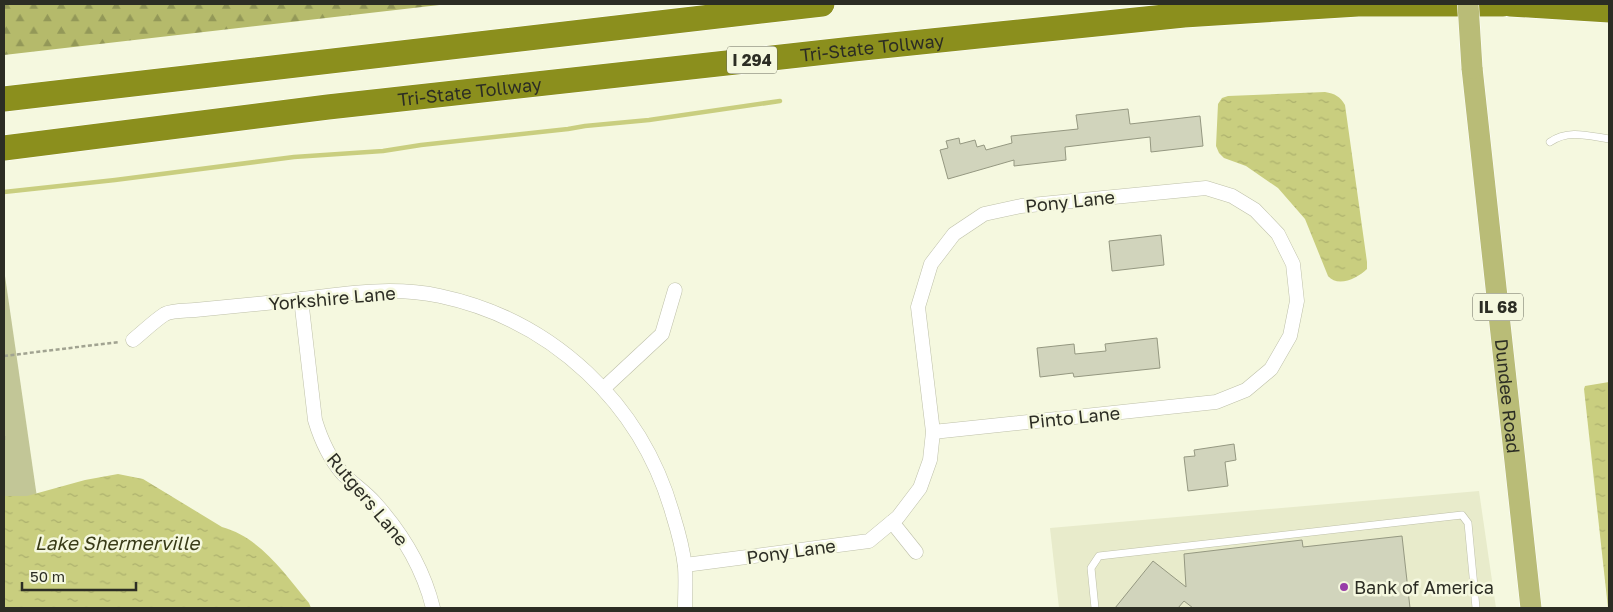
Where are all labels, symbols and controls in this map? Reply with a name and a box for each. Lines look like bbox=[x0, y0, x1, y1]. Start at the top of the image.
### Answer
street label: Tri-State Tollway bbox=[799, 29, 945, 66]
road number: I 294 bbox=[727, 46, 777, 74]
street label: Tri-State Tollway bbox=[396, 72, 543, 110]
street label: Pony Lane bbox=[1024, 185, 1116, 217]
street label: Yorkshire Lane bbox=[268, 281, 396, 315]
road number: IL 68 bbox=[1473, 294, 1523, 320]
street label: Dundee Road bbox=[1491, 338, 1525, 454]
street label: Pinto Lane bbox=[1027, 401, 1121, 433]
street label: Rutgers Lane bbox=[323, 448, 413, 550]
water label: Lake Shermerville bbox=[35, 531, 201, 554]
street label: Pony Lane bbox=[745, 534, 837, 568]
scale bar bbox=[22, 560, 136, 592]
text: 50 m bbox=[30, 567, 65, 585]
place label: Bank of America bbox=[1354, 576, 1494, 598]
marker: Bank of America bbox=[1338, 581, 1350, 593]

